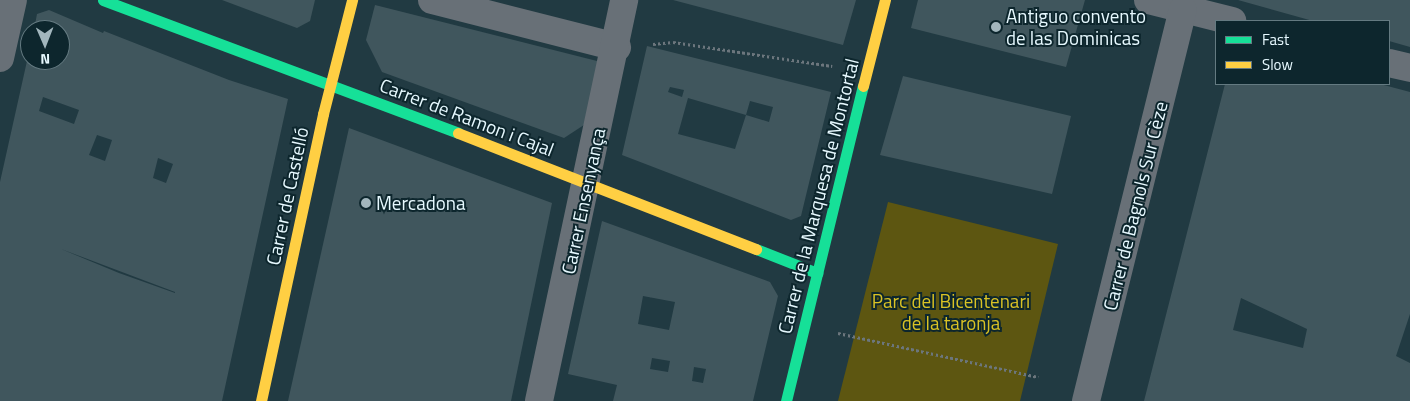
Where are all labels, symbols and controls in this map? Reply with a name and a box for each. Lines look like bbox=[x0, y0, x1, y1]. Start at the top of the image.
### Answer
place label: Antiguo convento de las Dominicas bbox=[1006, 5, 1146, 49]
north arrow bbox=[20, 20, 70, 70]
legend bbox=[1215, 20, 1390, 85]
marker: Antiguo convento de las Dominicas bbox=[990, 21, 1002, 33]
text: Fast bbox=[1262, 28, 1289, 51]
text: N bbox=[40, 49, 50, 70]
text: Slow bbox=[1262, 53, 1293, 76]
street label: Carrer de la Marquesa de Montortal bbox=[773, 56, 863, 336]
street label: Carrer de Ramon i Cajal bbox=[377, 73, 557, 161]
street label: Carrer de Bagnols Sur Cèze bbox=[1098, 99, 1172, 313]
street label: Carrer de Castelló bbox=[261, 125, 313, 267]
street label: Carrer Ensenyança bbox=[556, 126, 610, 276]
place label: Mercadona bbox=[376, 192, 465, 214]
marker: Mercadona bbox=[360, 197, 372, 209]
park label: Parc del Bicentenari de la taronja bbox=[872, 290, 1030, 334]

